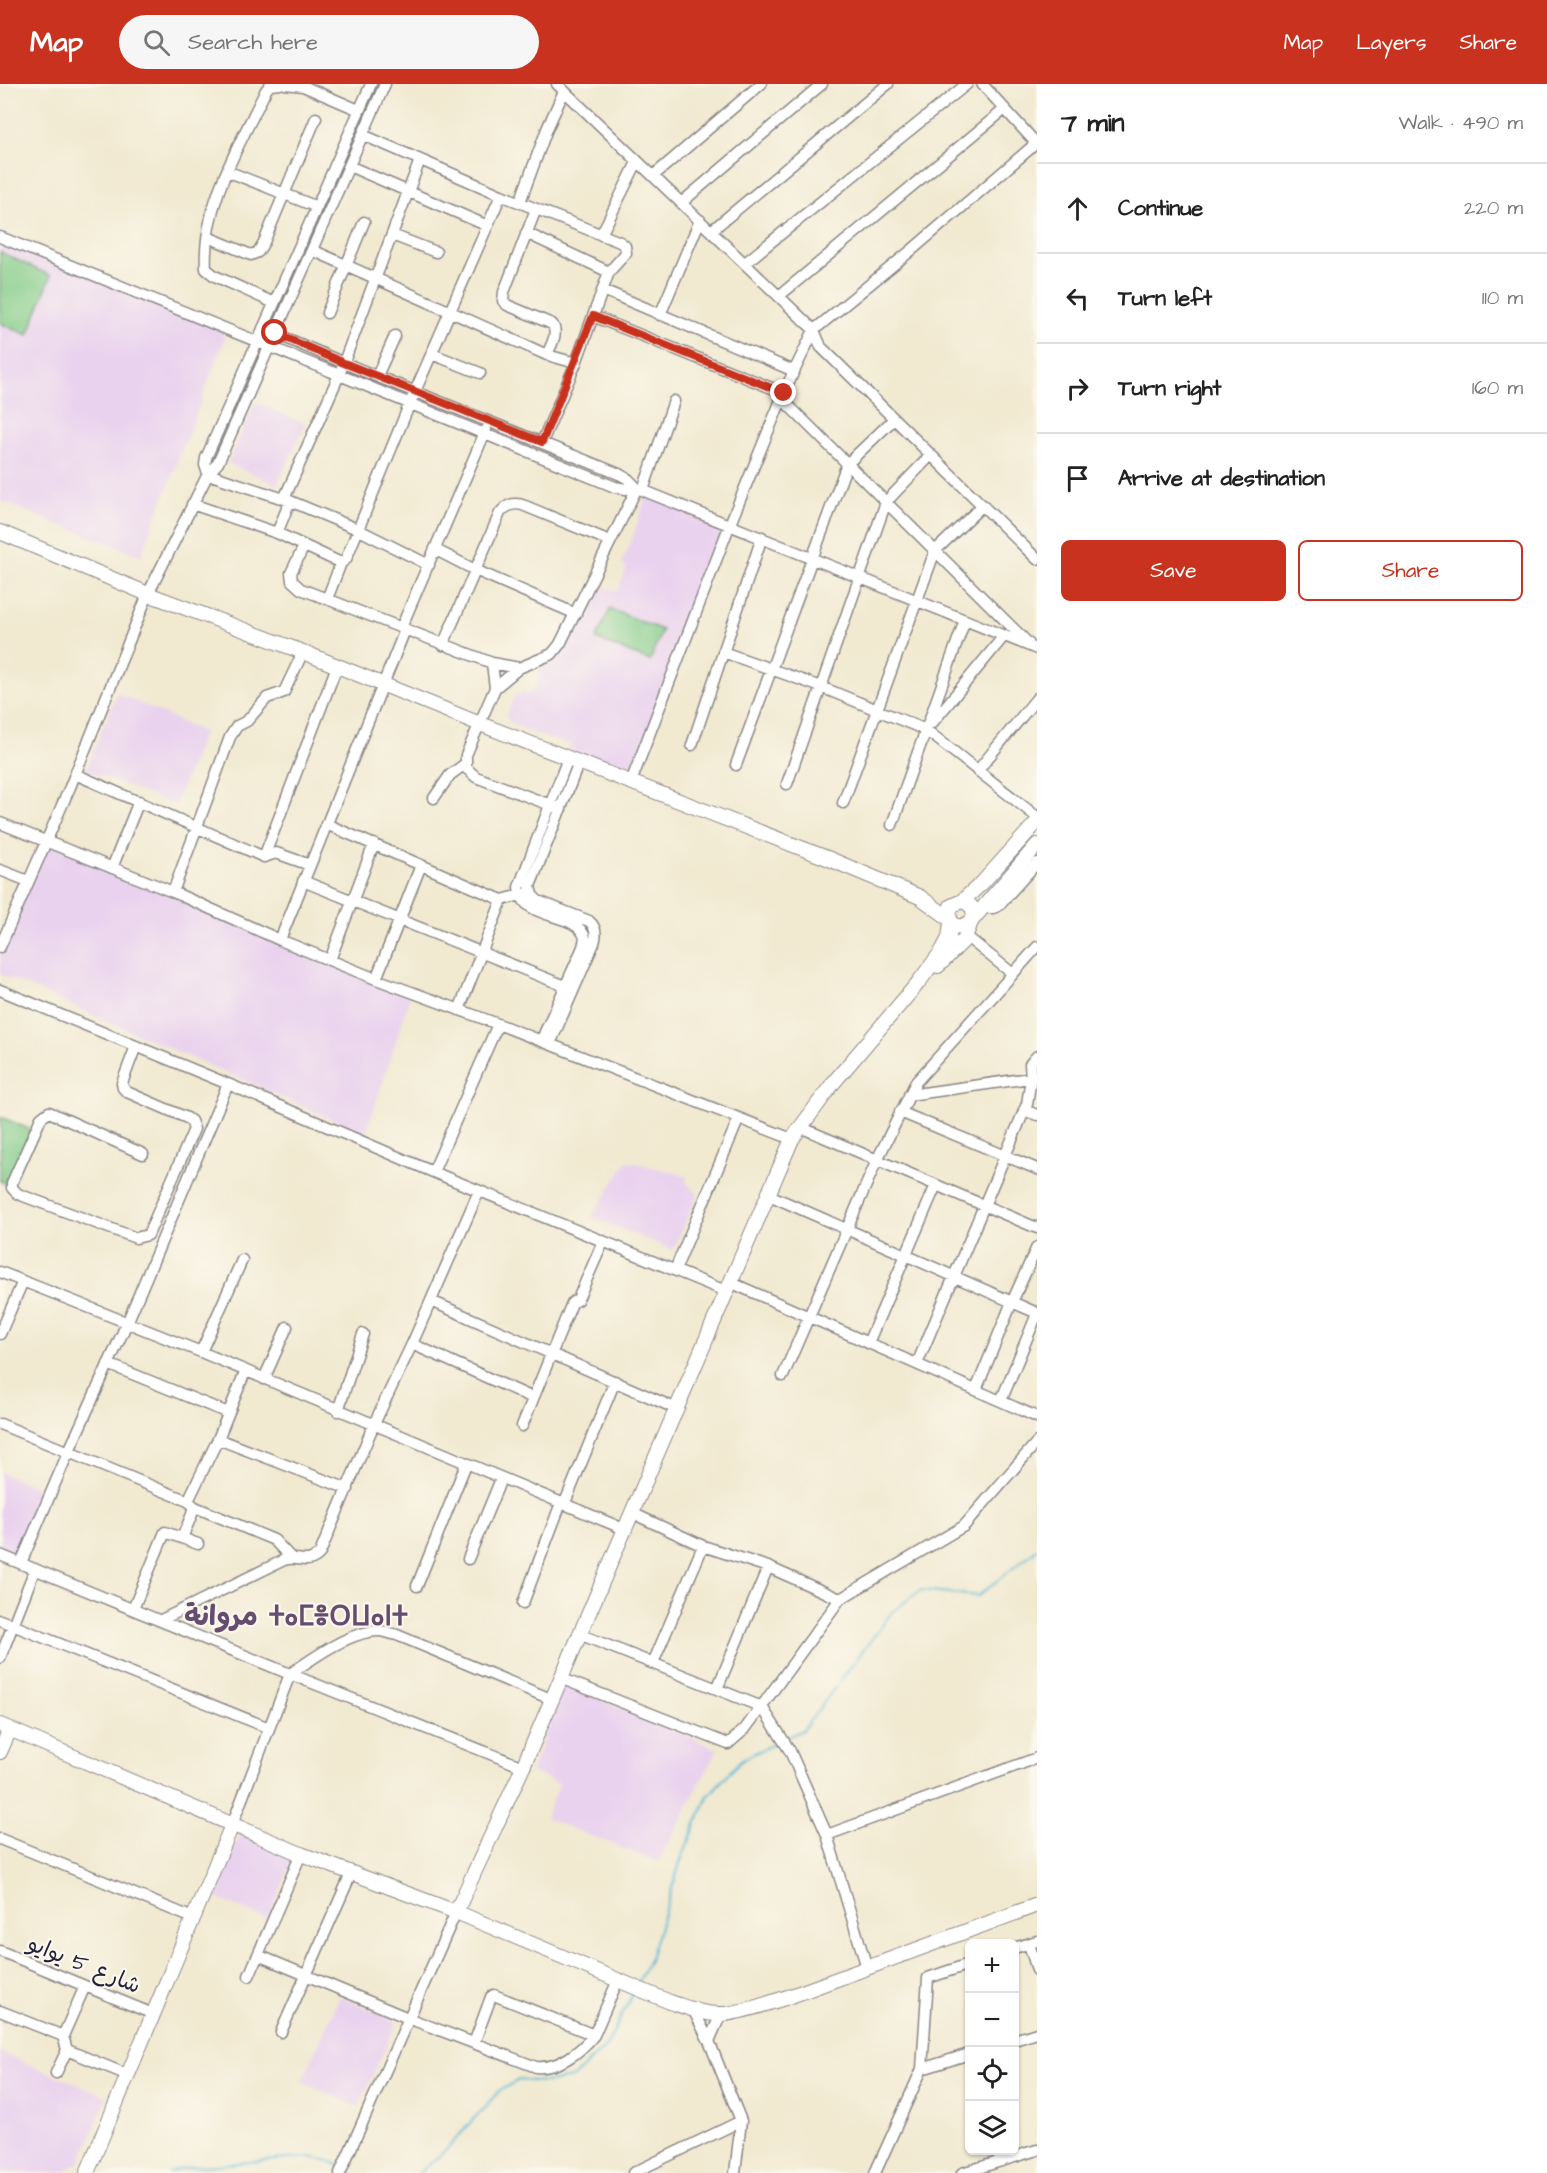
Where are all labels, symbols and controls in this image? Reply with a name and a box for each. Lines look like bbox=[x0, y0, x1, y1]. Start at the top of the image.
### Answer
search box bbox=[119, 15, 539, 69]
text: Map bbox=[30, 23, 83, 62]
icon: search bbox=[140, 26, 173, 59]
text: Search here bbox=[188, 27, 318, 58]
text: Map bbox=[1283, 28, 1323, 57]
text: Layers bbox=[1356, 28, 1426, 57]
text: Share bbox=[1459, 28, 1517, 57]
text: 7 min bbox=[1061, 105, 1125, 141]
text: Walk · 490 m bbox=[1399, 109, 1523, 137]
icon: ahead bbox=[1061, 192, 1094, 225]
text: Continue bbox=[1118, 193, 1203, 224]
text: 220 m bbox=[1464, 194, 1523, 222]
icon: left bbox=[1061, 282, 1094, 315]
text: Turn left bbox=[1118, 283, 1212, 314]
text: 110 m bbox=[1482, 284, 1523, 312]
route start bbox=[261, 319, 287, 345]
icon: right bbox=[1061, 372, 1094, 405]
text: Turn right bbox=[1118, 373, 1221, 404]
text: 160 m bbox=[1472, 374, 1523, 402]
route end bbox=[770, 379, 796, 405]
icon: arrive bbox=[1061, 462, 1094, 495]
text: Arrive at destination bbox=[1118, 463, 1325, 494]
button: Save bbox=[1061, 540, 1286, 601]
button: Share bbox=[1298, 540, 1523, 601]
district label: مروانة ⵜⴰⵎⴻⵔⵡⴰⵏⵜ bbox=[184, 1597, 408, 1636]
street label: شارع 5 يوايو bbox=[22, 1928, 145, 2002]
map controls bbox=[965, 1939, 1019, 2155]
button: + bbox=[965, 1939, 1019, 1993]
button: − bbox=[965, 1993, 1019, 2047]
button: locate bbox=[965, 2047, 1019, 2101]
button: layers bbox=[965, 2101, 1019, 2155]

